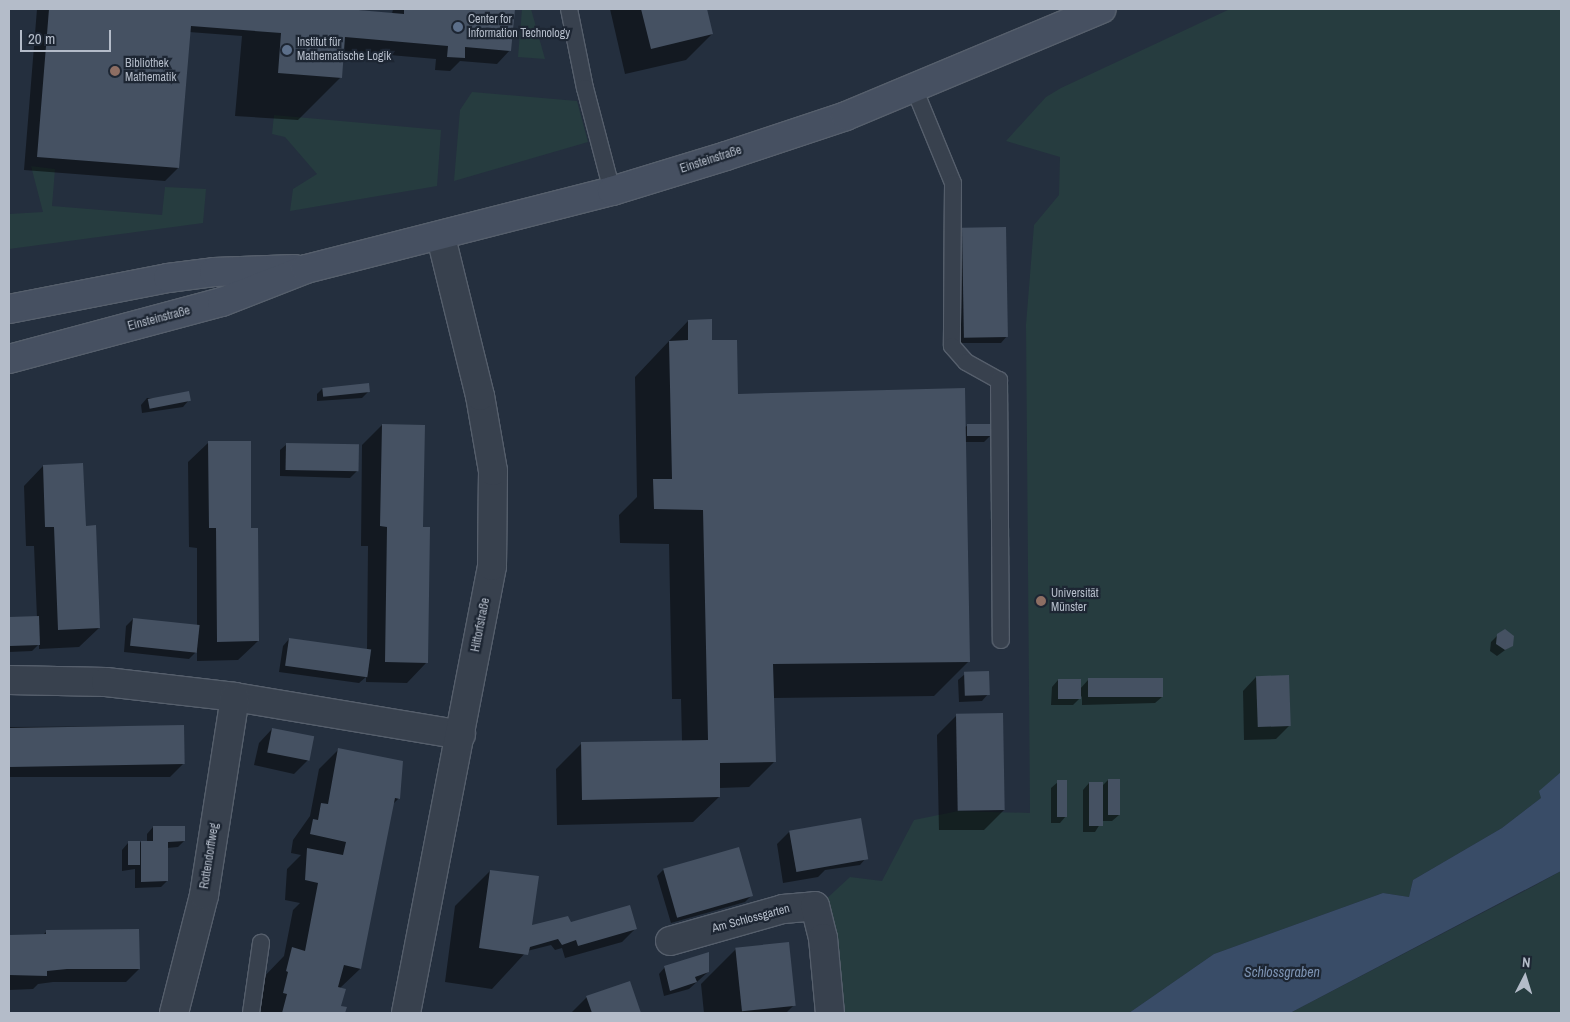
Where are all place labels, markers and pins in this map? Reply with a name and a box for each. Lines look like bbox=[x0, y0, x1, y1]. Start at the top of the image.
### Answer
place label: Center for Information Technology bbox=[468, 13, 570, 41]
marker: Center for Information Technology bbox=[452, 21, 464, 33]
place label: Institut für Mathematische Logik bbox=[297, 36, 391, 64]
marker: Institut für Mathematische Logik bbox=[281, 44, 293, 56]
place label: Bibliothek Mathematik bbox=[125, 57, 176, 85]
marker: Bibliothek Mathematik bbox=[109, 65, 121, 77]
place label: Universität Münster bbox=[1051, 587, 1099, 615]
marker: Universität Münster bbox=[1035, 595, 1047, 607]

